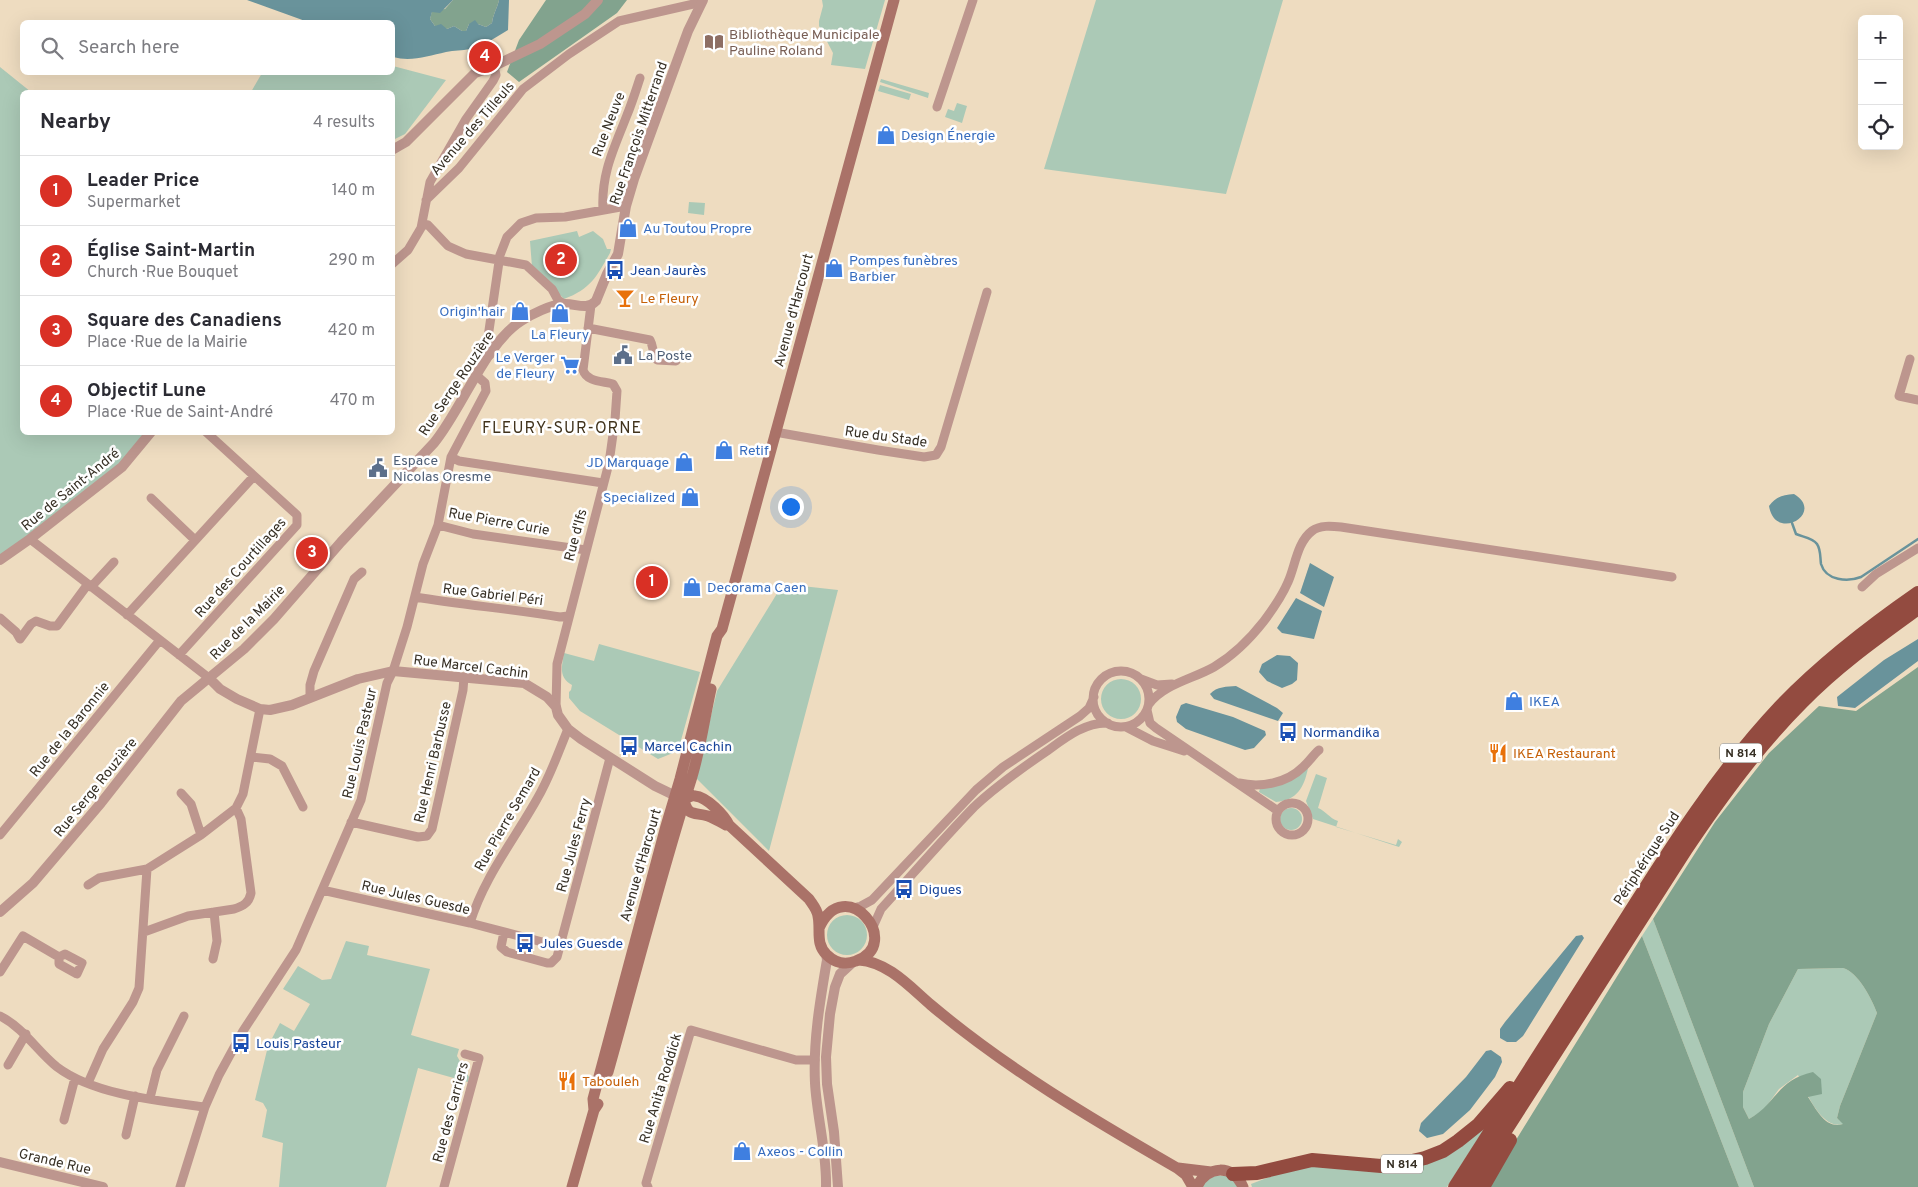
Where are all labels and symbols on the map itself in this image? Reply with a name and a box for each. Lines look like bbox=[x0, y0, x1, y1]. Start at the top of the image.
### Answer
place label: Bibliothèque Municipale Pauline Roland bbox=[729, 27, 880, 60]
library icon: Bibliothèque Municipale Pauline Roland bbox=[703, 31, 725, 53]
pin: 4 bbox=[469, 38, 501, 76]
street label: Rue François Mitterrand bbox=[607, 60, 672, 207]
street label: Avenue des Tilleuls bbox=[428, 78, 519, 180]
street label: Rue Neuve bbox=[589, 90, 629, 159]
shop icon: Design Énergie bbox=[875, 124, 897, 146]
place label: Design Énergie bbox=[901, 127, 995, 145]
shop icon: Au Toutou Propre bbox=[617, 217, 639, 239]
place label: Au Toutou Propre bbox=[643, 221, 752, 238]
pin: 2 bbox=[545, 241, 577, 279]
street label: Avenue d'Harcourt bbox=[771, 252, 818, 369]
place label: Pompes funèbres Barbier bbox=[849, 253, 958, 286]
shop icon: Pompes funèbres Barbier bbox=[823, 257, 845, 279]
bus stop icon: Jean Jaurès bbox=[604, 259, 626, 281]
place label: Jean Jaurès bbox=[630, 263, 706, 280]
bar icon: Le Fleury bbox=[614, 287, 636, 309]
place label: Le Fleury bbox=[640, 291, 699, 308]
shop icon: Origin'hair bbox=[509, 300, 531, 322]
shop icon: La Fleury bbox=[549, 302, 571, 324]
place label: Origin'hair bbox=[439, 304, 506, 321]
place label: La Fleury bbox=[531, 327, 589, 344]
street label: Rue Serge Rouzière bbox=[416, 328, 499, 439]
public building icon: La Poste bbox=[612, 344, 634, 366]
place label: La Poste bbox=[638, 348, 692, 365]
place label: Le Verger de Fleury bbox=[495, 350, 556, 383]
supermarket icon: Le Verger de Fleury bbox=[559, 354, 581, 376]
district label: FLEURY-SUR-ORNE bbox=[482, 419, 642, 439]
street label: Rue du Stade bbox=[843, 423, 928, 452]
shop icon: Retif bbox=[713, 439, 735, 461]
place label: Retif bbox=[739, 443, 769, 460]
street label: Rue de Saint-André bbox=[18, 445, 124, 535]
shop icon: JD Marquage bbox=[673, 451, 695, 473]
place label: Espace Nicolas Oresme bbox=[393, 453, 491, 486]
place label: JD Marquage bbox=[586, 455, 669, 472]
public building icon: Espace Nicolas Oresme bbox=[367, 457, 389, 479]
shop icon: Specialized bbox=[679, 486, 701, 508]
place label: Specialized bbox=[603, 490, 675, 507]
your location bbox=[778, 494, 804, 520]
street label: Rue Pierre Curie bbox=[447, 505, 551, 540]
street label: Rue d'Ifs bbox=[561, 507, 592, 563]
street label: Rue des Courtillages bbox=[192, 514, 290, 622]
pin: 3 bbox=[296, 534, 328, 572]
pin: 1 bbox=[636, 563, 668, 601]
shop icon: Decorama Caen bbox=[681, 576, 703, 598]
place label: Decorama Caen bbox=[707, 580, 807, 597]
street label: Rue Gabriel Péri bbox=[442, 581, 544, 610]
street label: Rue de la Mairie bbox=[207, 582, 289, 664]
street label: Rue Marcel Cachin bbox=[412, 652, 529, 683]
street label: Rue de la Baronnie bbox=[27, 679, 114, 781]
street label: Rue Louis Pasteur bbox=[339, 686, 382, 800]
shop icon: IKEA bbox=[1503, 690, 1525, 712]
place label: IKEA bbox=[1529, 694, 1560, 711]
street label: Rue Henri Barbusse bbox=[411, 700, 456, 825]
bus stop icon: Normandika bbox=[1277, 721, 1299, 743]
place label: Normandika bbox=[1303, 725, 1380, 742]
street label: Rue Serge Rouzière bbox=[51, 735, 141, 841]
bus stop icon: Marcel Cachin bbox=[618, 735, 640, 757]
place label: Marcel Cachin bbox=[644, 739, 732, 756]
restaurant icon: IKEA Restaurant bbox=[1487, 742, 1509, 764]
road number: N 814 bbox=[1720, 744, 1762, 762]
place label: IKEA Restaurant bbox=[1513, 746, 1616, 763]
street label: Rue Pierre Semard bbox=[472, 765, 545, 875]
street label: Rue Jules Ferry bbox=[554, 796, 595, 894]
street label: Avenue d'Harcourt bbox=[617, 807, 666, 924]
street label: Périphérique Sud bbox=[1611, 809, 1684, 909]
street label: Rue Jules Guesde bbox=[360, 878, 472, 919]
bus stop icon: Digues bbox=[893, 878, 915, 900]
place label: Digues bbox=[919, 882, 962, 899]
bus stop icon: Jules Guesde bbox=[514, 932, 536, 954]
place label: Jules Guesde bbox=[540, 936, 623, 953]
street label: Rue Anita Roddick bbox=[637, 1031, 686, 1146]
bus stop icon: Louis Pasteur bbox=[230, 1032, 252, 1054]
place label: Louis Pasteur bbox=[256, 1036, 342, 1053]
street label: Rue des Carriers bbox=[430, 1060, 473, 1164]
restaurant icon: Tabouleh bbox=[556, 1070, 578, 1092]
place label: Tabouleh bbox=[582, 1074, 639, 1091]
shop icon: Axeos - Collin bbox=[731, 1140, 753, 1162]
place label: Axeos - Collin bbox=[757, 1144, 843, 1161]
street label: Grande Rue bbox=[17, 1146, 92, 1179]
road number: N 814 bbox=[1381, 1154, 1423, 1174]

